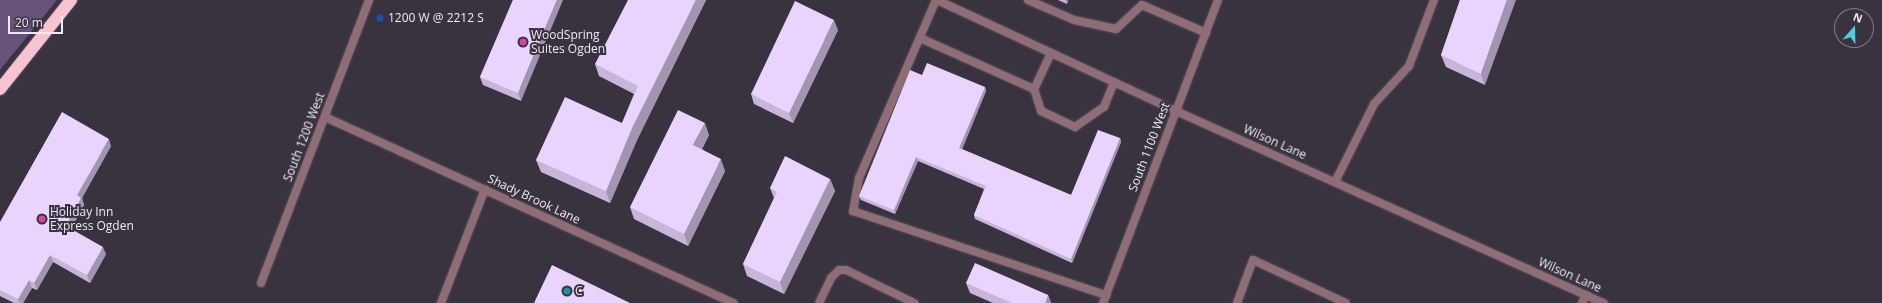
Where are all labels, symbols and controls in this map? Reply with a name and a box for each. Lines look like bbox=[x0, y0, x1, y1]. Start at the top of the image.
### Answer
scale bar bbox=[10, 8, 65, 34]
north arrow bbox=[1834, 8, 1874, 48]
text: N bbox=[1851, 9, 1865, 26]
place label: 1200 W @ 2212 S bbox=[388, 11, 484, 25]
marker: 1200 W @ 2212 S bbox=[375, 13, 385, 23]
text: 20 m bbox=[15, 14, 43, 31]
place label: WoodSpring Suites Ogden bbox=[531, 28, 605, 56]
marker: WoodSpring Suites Ogden bbox=[518, 37, 528, 47]
street label: South 1200 West bbox=[280, 90, 328, 184]
street label: South 1100 West bbox=[1125, 100, 1173, 194]
street label: Wilson Lane bbox=[1241, 122, 1309, 162]
street label: Shady Brook Lane bbox=[485, 171, 583, 227]
place label: Holiday Inn Express Ogden bbox=[50, 205, 134, 233]
marker: Holiday Inn Express Ogden bbox=[37, 214, 47, 224]
street label: Wilson Lane bbox=[1536, 255, 1604, 295]
place label: C bbox=[575, 284, 583, 298]
marker: C bbox=[562, 286, 572, 296]

